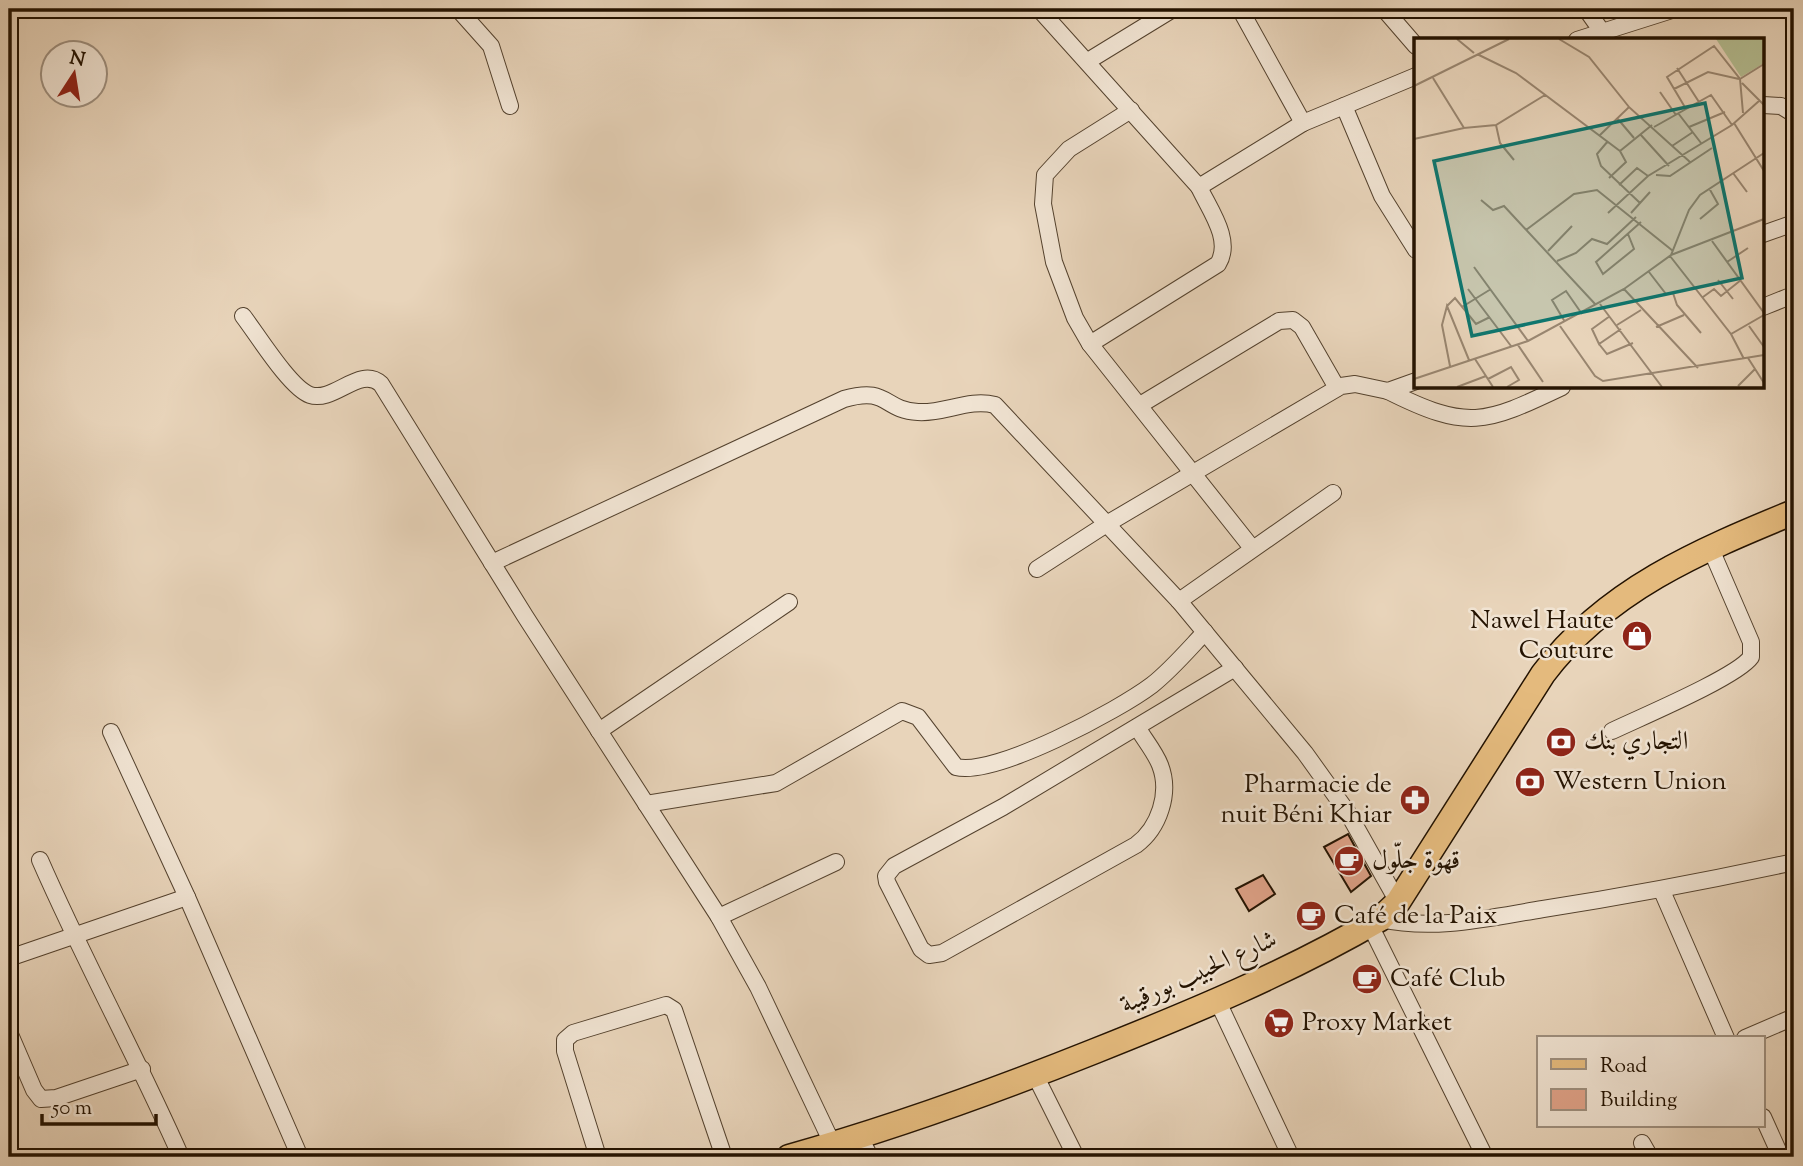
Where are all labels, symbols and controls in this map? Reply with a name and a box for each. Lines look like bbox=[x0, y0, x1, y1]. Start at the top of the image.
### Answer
north arrow bbox=[38, 38, 108, 108]
inset map bbox=[1414, 38, 1764, 388]
text: N bbox=[67, 45, 87, 75]
place label: Nawel Haute Couture bbox=[1470, 603, 1614, 670]
shop icon: Nawel Haute Couture bbox=[1620, 619, 1654, 653]
place label: التجاري بنك bbox=[1584, 724, 1688, 761]
bank icon: التجاري بنك bbox=[1544, 725, 1578, 759]
place label: Western Union bbox=[1553, 764, 1727, 801]
bank icon: Western Union bbox=[1513, 765, 1547, 799]
place label: Pharmacie de nuit Béni Khiar bbox=[1221, 767, 1392, 834]
pharmacy icon: Pharmacie de nuit Béni Khiar bbox=[1398, 783, 1432, 817]
place label: قهوة جلّول bbox=[1372, 841, 1460, 880]
cafe icon: قهوة جلّول bbox=[1332, 844, 1366, 878]
place label: Café de la Paix bbox=[1334, 898, 1497, 935]
cafe icon: Café de la Paix bbox=[1294, 899, 1328, 933]
street label: شارع الحبيب بورقيبة bbox=[1115, 922, 1284, 1025]
place label: Café Club bbox=[1390, 961, 1506, 998]
cafe icon: Café Club bbox=[1350, 962, 1384, 996]
place label: Proxy Market bbox=[1302, 1005, 1452, 1042]
supermarket icon: Proxy Market bbox=[1262, 1006, 1296, 1040]
legend bbox=[1537, 1036, 1764, 1128]
text: Road bbox=[1600, 1052, 1647, 1082]
scale bar bbox=[42, 1082, 156, 1126]
text: Building bbox=[1600, 1086, 1677, 1116]
text: 50 m bbox=[51, 1094, 92, 1124]

